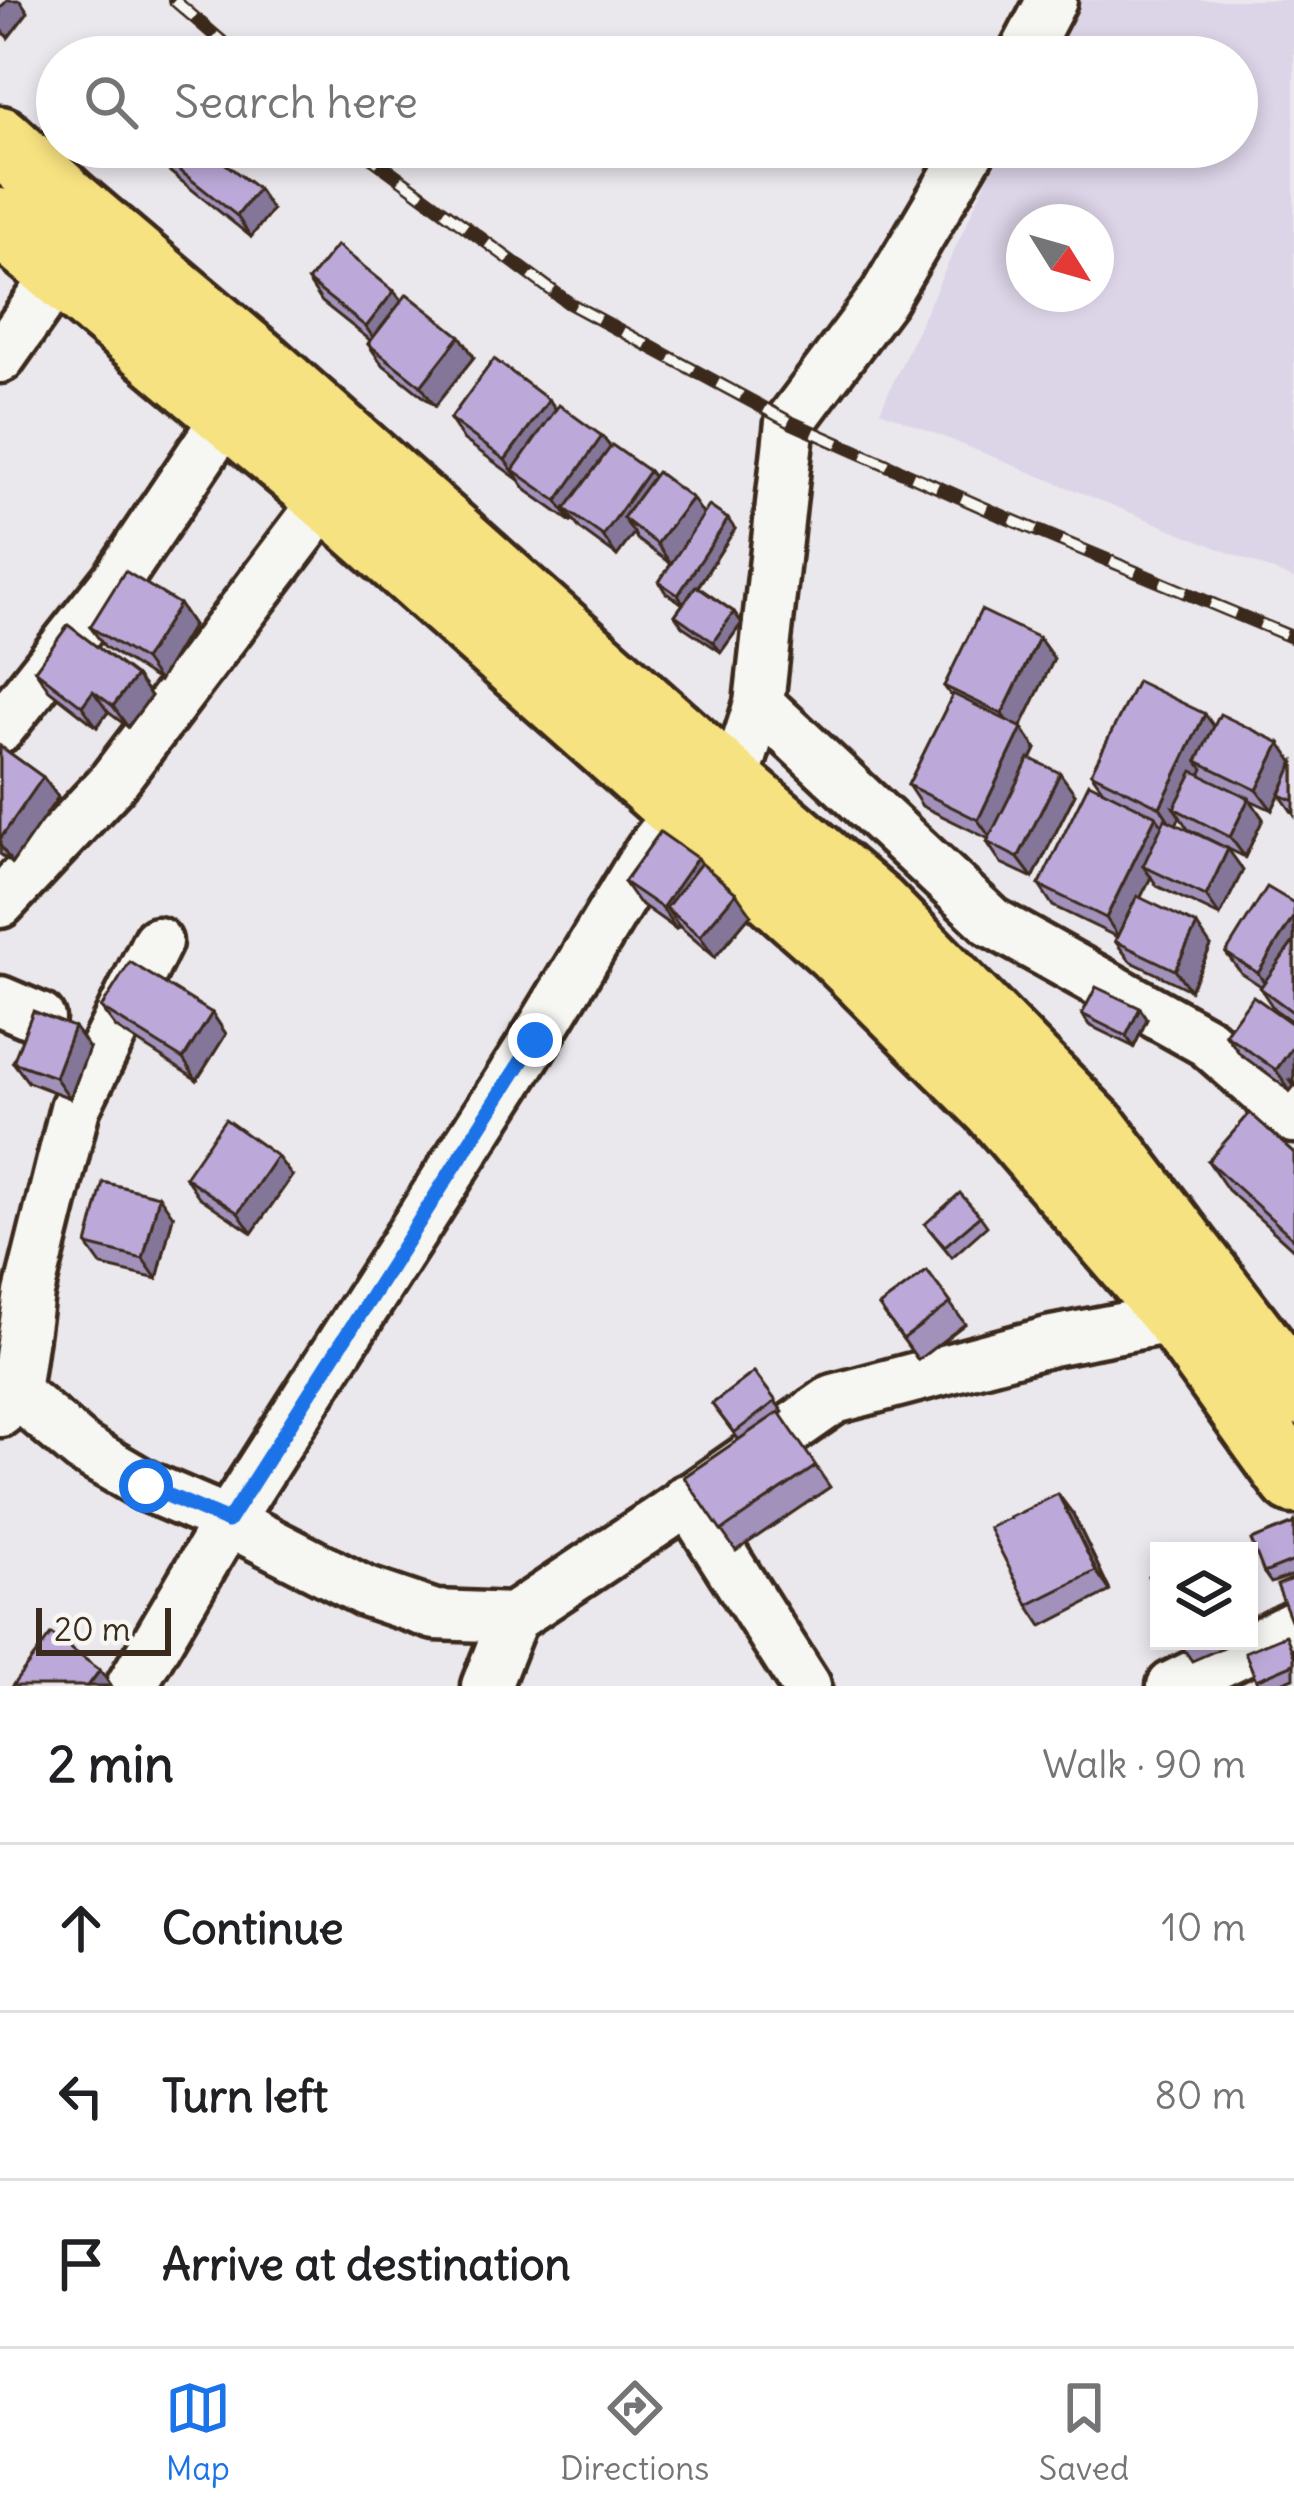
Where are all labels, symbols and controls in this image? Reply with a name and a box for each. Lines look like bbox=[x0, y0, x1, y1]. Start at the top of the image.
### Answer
search box bbox=[36, 36, 1258, 168]
icon: search bbox=[78, 69, 144, 135]
text: Search here bbox=[174, 74, 418, 130]
north arrow bbox=[1006, 204, 1114, 312]
route end bbox=[508, 1013, 562, 1067]
route start bbox=[119, 1459, 173, 1513]
map controls bbox=[1150, 1542, 1258, 1650]
button: layers bbox=[1150, 1542, 1258, 1650]
scale bar bbox=[36, 1602, 171, 1655]
text: 20 m bbox=[54, 1608, 131, 1650]
text: 2 min bbox=[48, 1732, 174, 1796]
text: Walk · 90 m bbox=[1042, 1740, 1246, 1789]
icon: ahead bbox=[48, 1895, 114, 1961]
text: Continue bbox=[162, 1900, 344, 1956]
text: 10 m bbox=[1161, 1903, 1246, 1952]
icon: left bbox=[48, 2063, 114, 2129]
text: Turn left bbox=[162, 2068, 328, 2124]
text: 80 m bbox=[1154, 2071, 1246, 2120]
icon: arrive bbox=[48, 2231, 114, 2297]
text: Arrive at destination bbox=[162, 2236, 571, 2292]
tab: Map bbox=[165, 2375, 231, 2489]
tab: Directions bbox=[560, 2375, 709, 2489]
tab: Saved bbox=[1039, 2375, 1129, 2489]

